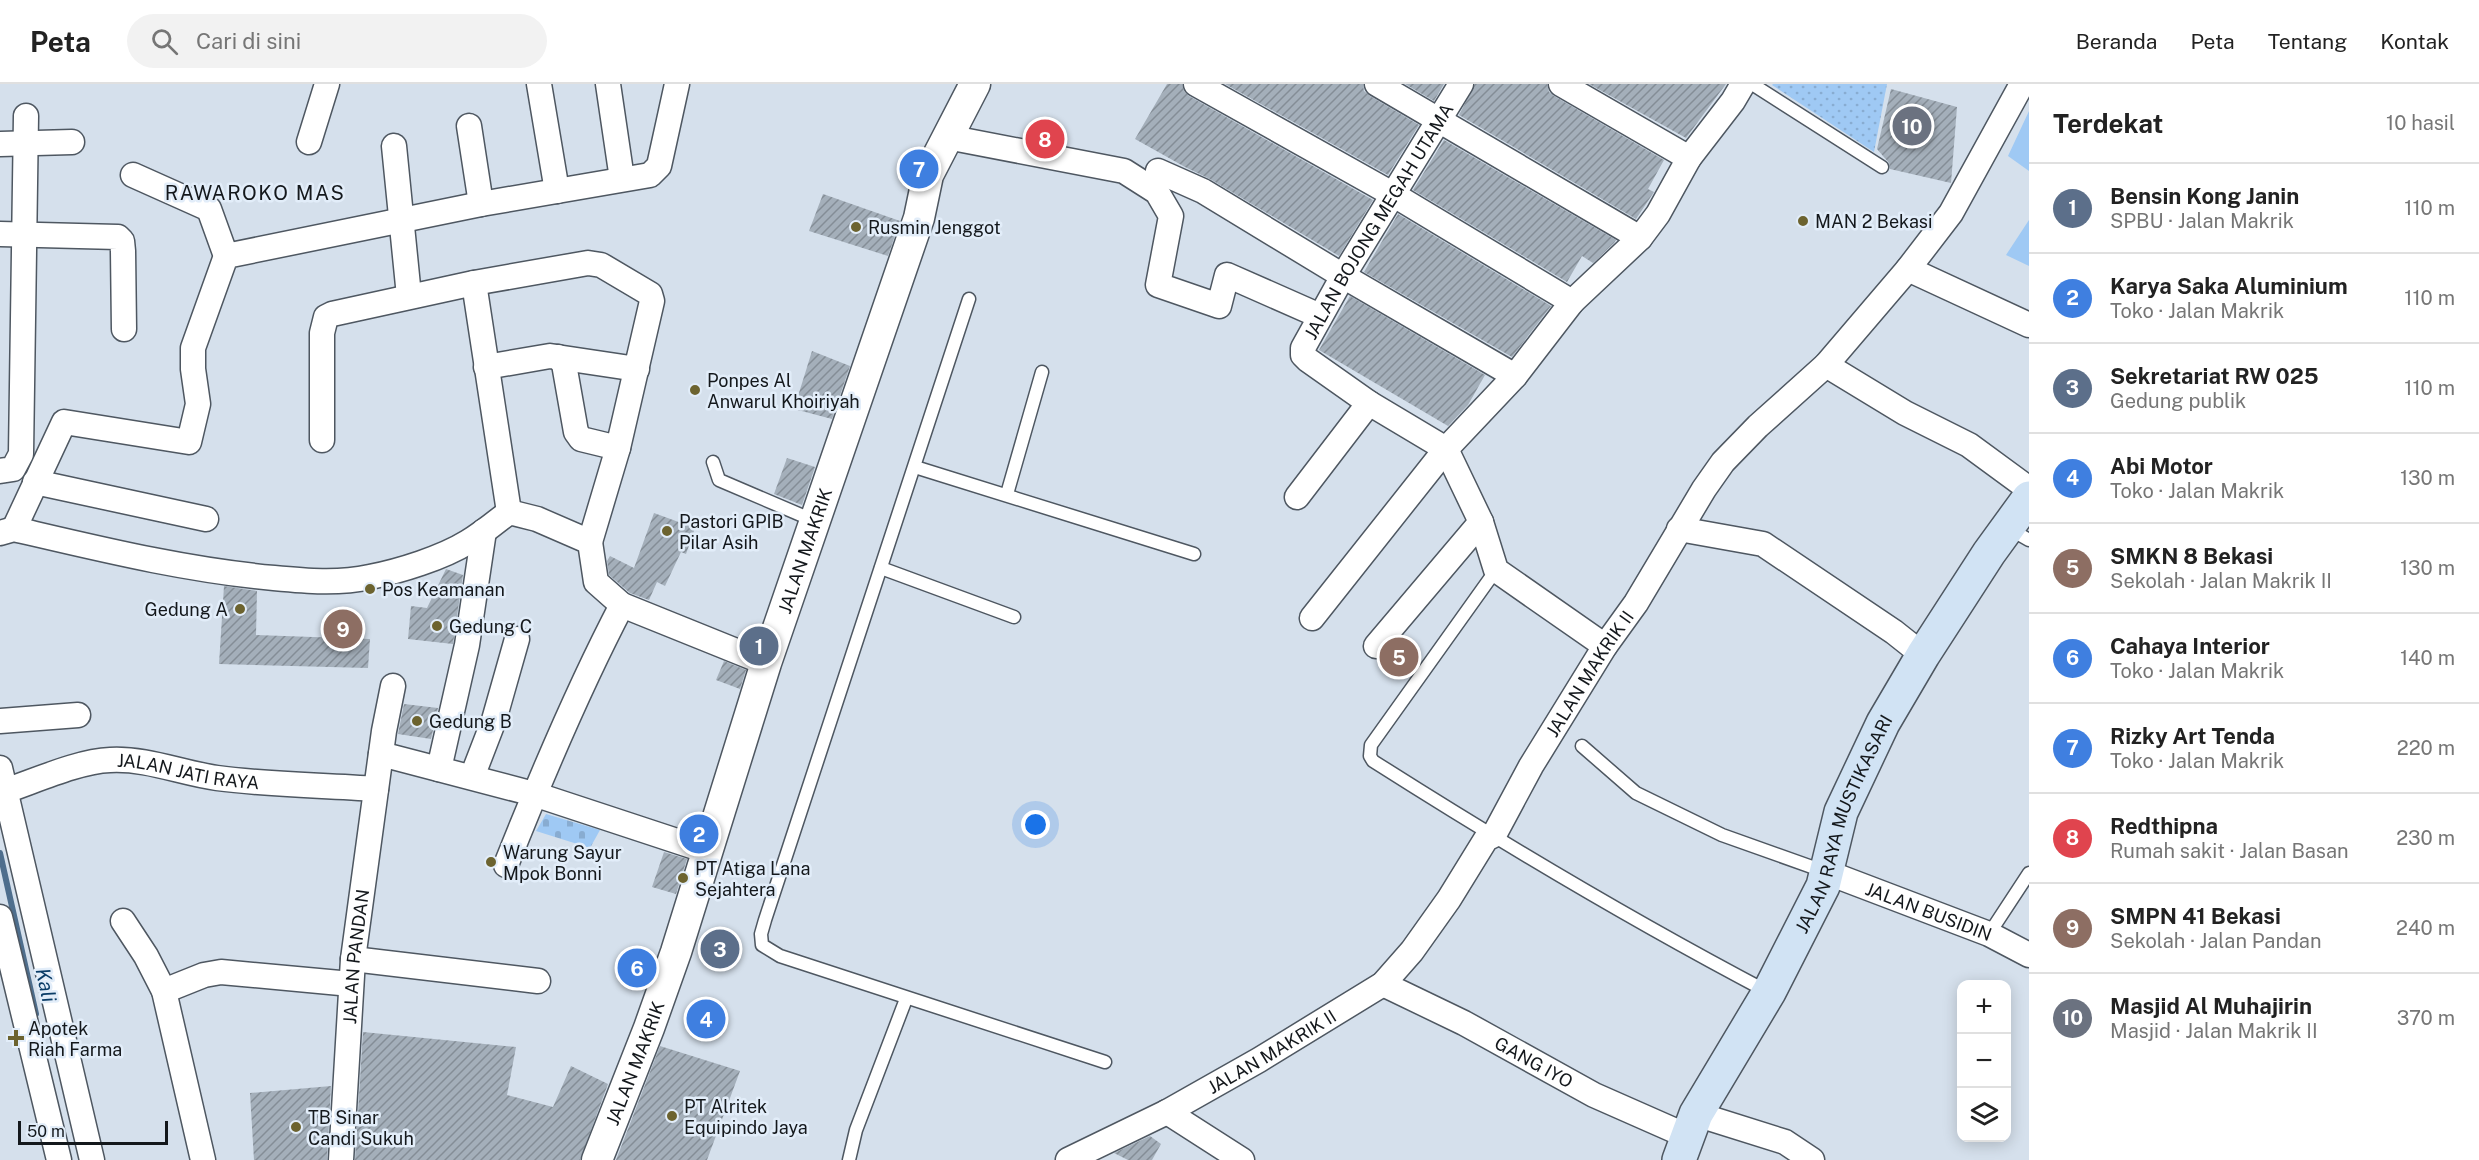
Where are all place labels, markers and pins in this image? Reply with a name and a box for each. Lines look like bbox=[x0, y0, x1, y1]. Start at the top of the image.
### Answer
pin: 10 bbox=[1892, 104, 1932, 148]
pin: 8 bbox=[1026, 116, 1064, 162]
pin: 7 bbox=[900, 146, 938, 191]
place label: MAN 2 Bekasi bbox=[1815, 211, 1932, 232]
marker: MAN 2 Bekasi bbox=[1796, 214, 1810, 228]
place label: Rusmin Jenggot bbox=[868, 217, 1001, 238]
marker: Rusmin Jenggot bbox=[849, 220, 863, 234]
place label: Ponpes Al Anwarul Khoiriyah bbox=[707, 370, 860, 412]
marker: Ponpes Al Anwarul Khoiriyah bbox=[688, 383, 702, 397]
place label: Pastori GPIB Pilar Asih bbox=[679, 511, 784, 553]
marker: Pastori GPIB Pilar Asih bbox=[660, 524, 674, 538]
place label: Pos Keamanan bbox=[382, 579, 505, 600]
marker: Pos Keamanan bbox=[363, 582, 377, 596]
place label: Gedung A bbox=[145, 599, 228, 620]
marker: Gedung A bbox=[233, 602, 247, 616]
pin: 9 bbox=[324, 606, 362, 652]
place label: Gedung C bbox=[449, 616, 532, 637]
marker: Gedung C bbox=[430, 619, 444, 633]
pin: 1 bbox=[740, 624, 778, 668]
pin: 5 bbox=[1380, 634, 1418, 680]
place label: Gedung B bbox=[429, 711, 512, 732]
marker: Gedung B bbox=[410, 714, 424, 728]
pin: 2 bbox=[680, 812, 718, 856]
place label: Warung Sayur Mpok Bonni bbox=[503, 842, 622, 884]
marker: Warung Sayur Mpok Bonni bbox=[484, 855, 498, 869]
place label: PT Atiga Lana Sejahtera bbox=[695, 858, 810, 900]
marker: PT Atiga Lana Sejahtera bbox=[676, 871, 690, 885]
pin: 3 bbox=[700, 926, 740, 972]
pin: 6 bbox=[618, 946, 656, 990]
pin: 4 bbox=[686, 996, 726, 1042]
place label: Apotek Riah Farma bbox=[28, 1018, 122, 1060]
marker: Apotek Riah Farma bbox=[9, 1031, 23, 1045]
place label: PT Alritek Equipindo Jaya bbox=[684, 1096, 808, 1138]
place label: TB Sinar Candi Sukuh bbox=[308, 1107, 414, 1149]
marker: PT Alritek Equipindo Jaya bbox=[665, 1109, 679, 1123]
marker: TB Sinar Candi Sukuh bbox=[289, 1120, 303, 1134]

